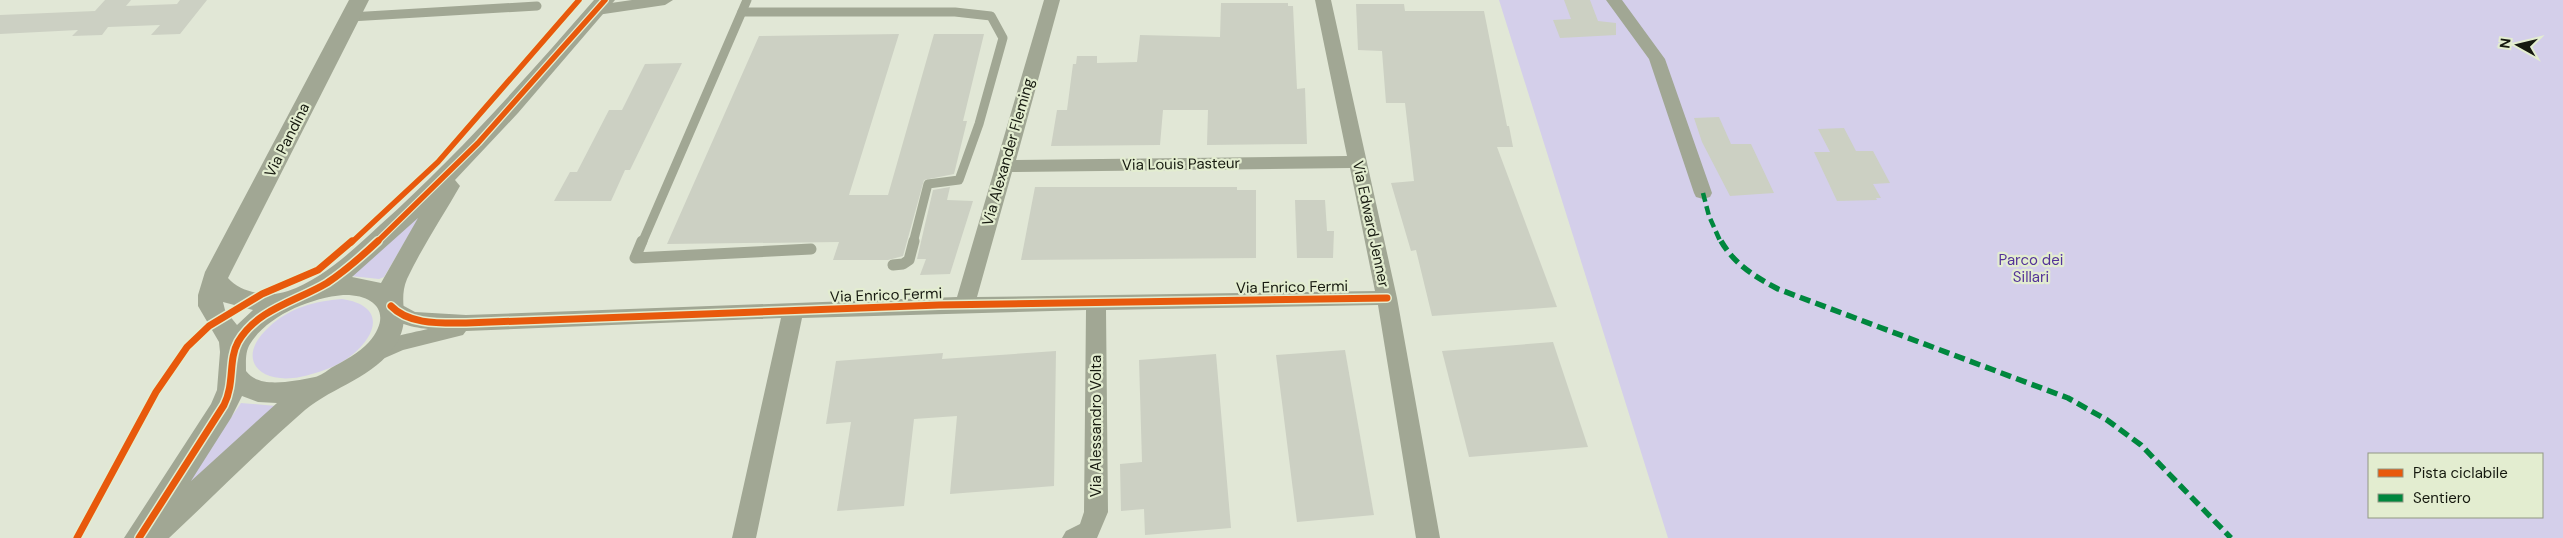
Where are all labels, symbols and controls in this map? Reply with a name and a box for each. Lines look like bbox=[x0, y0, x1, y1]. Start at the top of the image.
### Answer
north arrow bbox=[2493, 20, 2543, 70]
text: N bbox=[2496, 37, 2515, 50]
street label: Via Alexander Fleming bbox=[977, 76, 1039, 228]
street label: Via Pandina bbox=[260, 100, 314, 180]
street label: Via Louis Pasteur bbox=[1122, 153, 1241, 175]
street label: Via Edward Jenner bbox=[1348, 159, 1394, 290]
park label: Parco dei Sillari bbox=[1999, 250, 2063, 287]
street label: Via Enrico Fermi bbox=[1236, 276, 1348, 298]
street label: Via Enrico Fermi bbox=[830, 283, 942, 307]
street label: Via Alessandro Volta bbox=[1086, 355, 1106, 497]
legend bbox=[2368, 453, 2543, 518]
text: Pista ciclabile bbox=[2413, 463, 2508, 483]
text: Sentiero bbox=[2413, 488, 2471, 508]

